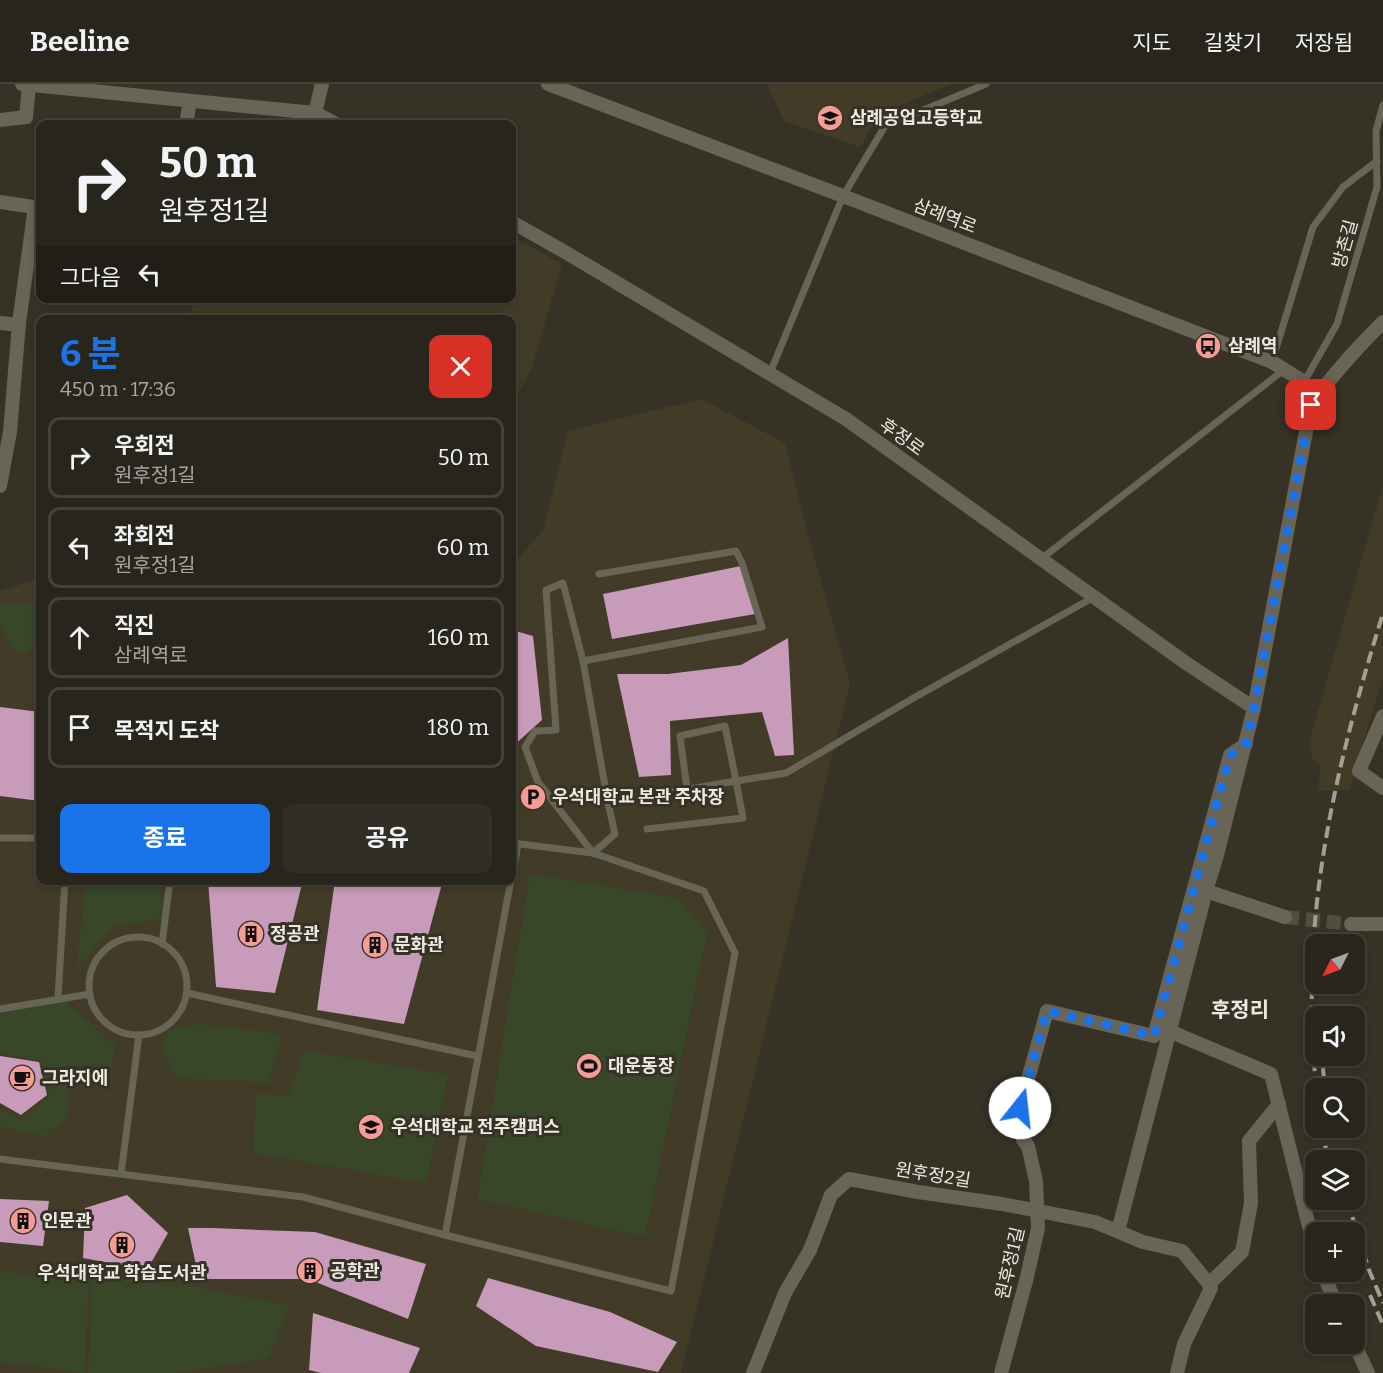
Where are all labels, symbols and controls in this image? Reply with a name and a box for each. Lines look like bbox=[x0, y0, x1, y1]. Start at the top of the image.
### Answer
text: Beeline bbox=[30, 25, 130, 58]
text: 지도 bbox=[1132, 30, 1171, 56]
text: 길찾기 bbox=[1204, 30, 1262, 56]
text: 저장됨 bbox=[1295, 30, 1353, 56]
school or university icon: 삼례공업고등학교 bbox=[815, 103, 845, 133]
place label: 삼례공업고등학교 bbox=[850, 107, 982, 129]
text: 50 m bbox=[159, 138, 256, 188]
icon: right bbox=[60, 144, 138, 222]
street label: 삼례역로 bbox=[910, 194, 980, 238]
text: 원후정1길 bbox=[159, 195, 269, 227]
street label: 방촌길 bbox=[1328, 217, 1362, 271]
icon: left bbox=[133, 258, 166, 291]
text: 그다음 bbox=[60, 264, 121, 291]
bus stop icon: 삼례역 bbox=[1193, 331, 1223, 361]
text: 6 분 bbox=[60, 332, 121, 376]
button: close bbox=[429, 335, 492, 398]
place label: 삼례역 bbox=[1228, 335, 1278, 357]
text: 450 m · 17:36 bbox=[60, 377, 176, 401]
pin bbox=[1285, 379, 1336, 430]
icon: arrive bbox=[1294, 388, 1327, 421]
street label: 후정로 bbox=[875, 413, 929, 461]
text: 우회전 bbox=[114, 432, 175, 459]
icon: right bbox=[63, 441, 96, 474]
text: 50 m bbox=[438, 444, 489, 471]
text: 원후정1길 bbox=[114, 463, 196, 487]
text: 좌회전 bbox=[114, 522, 175, 549]
icon: left bbox=[63, 531, 96, 564]
text: 60 m bbox=[437, 534, 489, 561]
text: 원후정1길 bbox=[114, 553, 196, 577]
text: 직진 bbox=[114, 612, 154, 639]
icon: ahead bbox=[63, 621, 96, 654]
text: 160 m bbox=[428, 624, 489, 651]
text: 삼례역로 bbox=[114, 643, 188, 667]
icon: arrive bbox=[63, 711, 96, 744]
text: 180 m bbox=[427, 714, 489, 741]
text: 목적지 도착 bbox=[114, 717, 219, 744]
parking icon: 우석대학교 본관 주차장 bbox=[518, 782, 548, 812]
place label: 우석대학교 본관 주차장 bbox=[552, 786, 725, 808]
button: 종료 bbox=[60, 804, 270, 873]
button: 공유 bbox=[282, 804, 492, 873]
building icon: 정공관 bbox=[236, 919, 266, 949]
place label: 정공관 bbox=[270, 923, 320, 945]
building icon: 문화관 bbox=[360, 930, 390, 960]
place label: 문화관 bbox=[394, 934, 444, 956]
north arrow bbox=[1305, 934, 1365, 994]
map controls bbox=[1305, 934, 1365, 1354]
district label: 후정리 bbox=[1211, 997, 1269, 1023]
button: sound bbox=[1305, 1006, 1365, 1066]
sports icon: 대운동장 bbox=[574, 1051, 604, 1081]
place label: 대운동장 bbox=[608, 1055, 675, 1077]
cafe icon: 그라지에 bbox=[7, 1063, 37, 1093]
place label: 그라지에 bbox=[42, 1067, 108, 1089]
position arrow bbox=[988, 1076, 1052, 1140]
button: search bbox=[1305, 1078, 1365, 1138]
school or university icon: 우석대학교 전주캠퍼스 bbox=[356, 1112, 386, 1142]
place label: 우석대학교 전주캠퍼스 bbox=[391, 1116, 560, 1138]
button: layers bbox=[1305, 1150, 1365, 1210]
street label: 원후정2길 bbox=[894, 1158, 972, 1192]
building icon: 인문관 bbox=[8, 1206, 38, 1236]
place label: 인문관 bbox=[42, 1210, 92, 1232]
button: + bbox=[1305, 1222, 1365, 1282]
street label: 원후정1길 bbox=[991, 1225, 1029, 1301]
building icon: 우석대학교 학습도서관 bbox=[107, 1230, 137, 1260]
building icon: 공학관 bbox=[295, 1256, 325, 1286]
place label: 공학관 bbox=[330, 1260, 380, 1282]
place label: 우석대학교 학습도서관 bbox=[38, 1262, 207, 1284]
button: − bbox=[1305, 1294, 1365, 1354]

